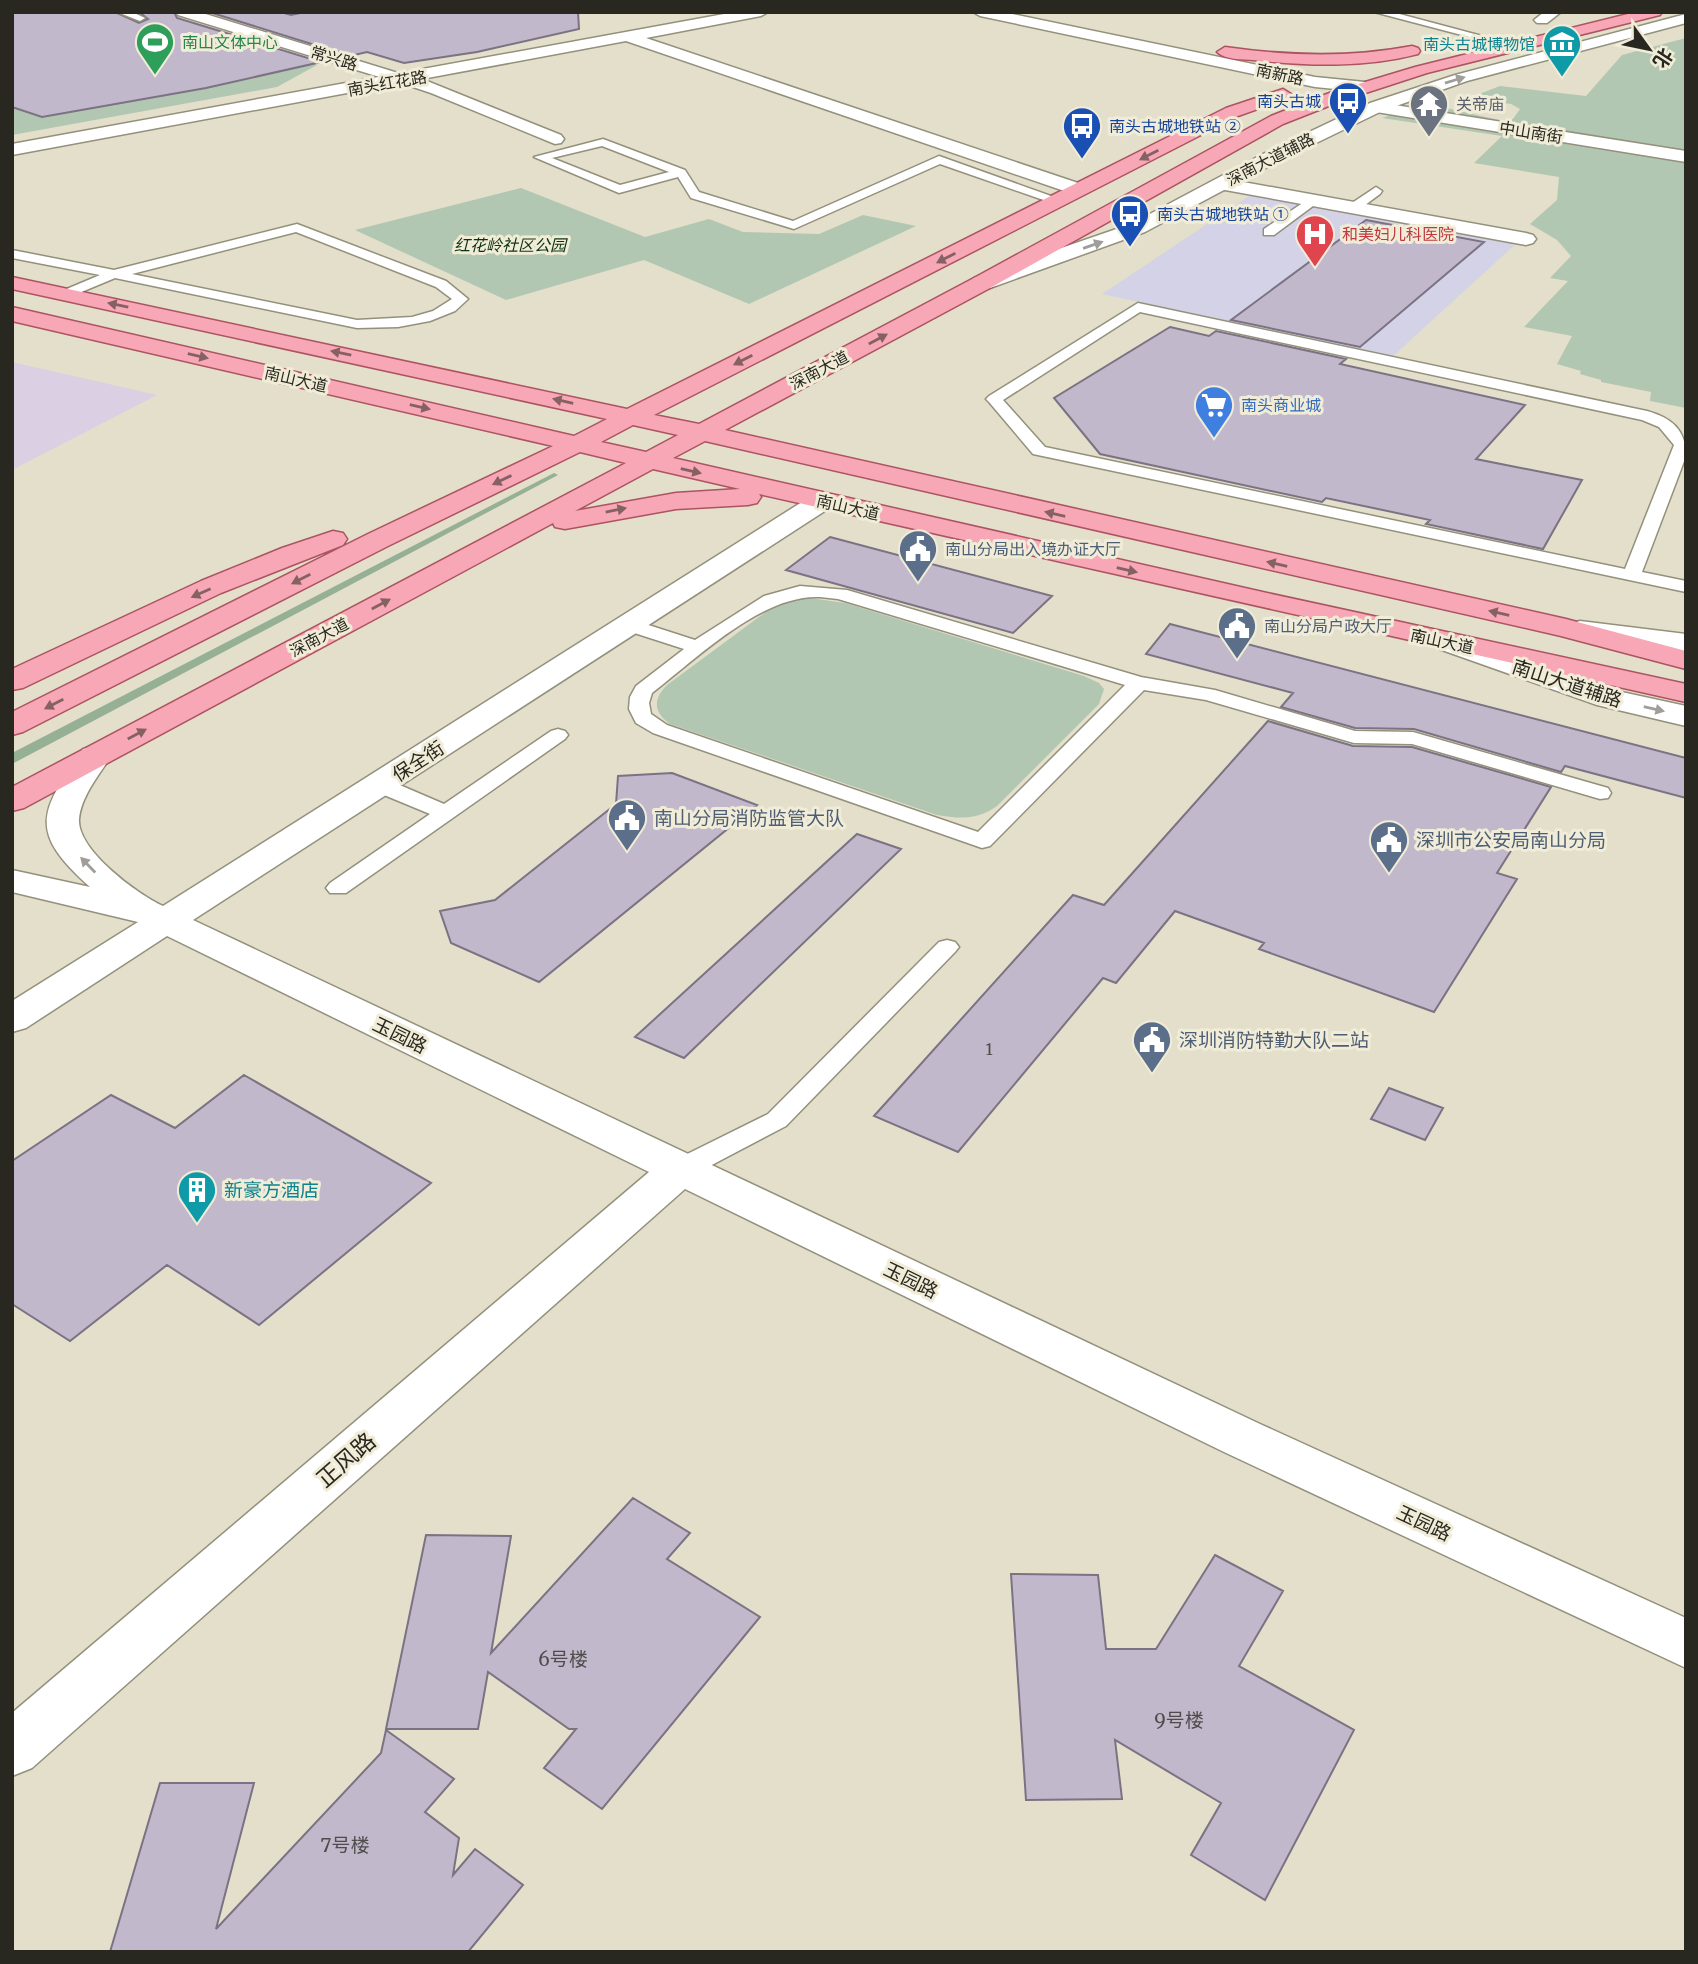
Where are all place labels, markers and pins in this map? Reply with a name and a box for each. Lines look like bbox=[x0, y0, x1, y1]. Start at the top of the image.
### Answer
sports icon: 南山文体中心 bbox=[134, 21, 176, 76]
museum icon: 南头古城博物馆 bbox=[1541, 23, 1583, 78]
place label: 南山文体中心 bbox=[182, 32, 278, 52]
place label: 南头古城博物馆 bbox=[1423, 34, 1535, 54]
bus stop icon: 南头古城 bbox=[1327, 80, 1369, 135]
temple icon: 关帝庙 bbox=[1408, 83, 1450, 138]
place label: 南头古城 bbox=[1257, 91, 1321, 111]
place label: 关帝庙 bbox=[1456, 94, 1504, 114]
bus stop icon: 南头古城地铁站 ② bbox=[1061, 105, 1103, 160]
place label: 南头古城地铁站 ② bbox=[1109, 116, 1241, 136]
bus stop icon: 南头古城地铁站 ① bbox=[1109, 193, 1151, 248]
place label: 南头古城地铁站 ① bbox=[1157, 204, 1289, 224]
hospital icon: 和美妇儿科医院 bbox=[1294, 213, 1336, 268]
place label: 和美妇儿科医院 bbox=[1342, 224, 1454, 244]
supermarket icon: 南头商业城 bbox=[1193, 384, 1235, 439]
place label: 南头商业城 bbox=[1241, 395, 1321, 415]
public building icon: 南山分局出入境办证大厅 bbox=[897, 528, 939, 583]
place label: 南山分局出入境办证大厅 bbox=[945, 539, 1121, 559]
public building icon: 南山分局户政大厅 bbox=[1216, 605, 1258, 660]
place label: 南山分局户政大厅 bbox=[1264, 616, 1392, 636]
public building icon: 南山分局消防监管大队 bbox=[606, 797, 648, 852]
place label: 南山分局消防监管大队 bbox=[654, 806, 844, 830]
public building icon: 深圳市公安局南山分局 bbox=[1368, 819, 1410, 874]
place label: 深圳市公安局南山分局 bbox=[1416, 828, 1606, 852]
public building icon: 深圳消防特勤大队二站 bbox=[1131, 1019, 1173, 1074]
place label: 深圳消防特勤大队二站 bbox=[1179, 1028, 1369, 1052]
building icon: 新豪方酒店 bbox=[176, 1169, 218, 1224]
place label: 新豪方酒店 bbox=[224, 1178, 319, 1202]

